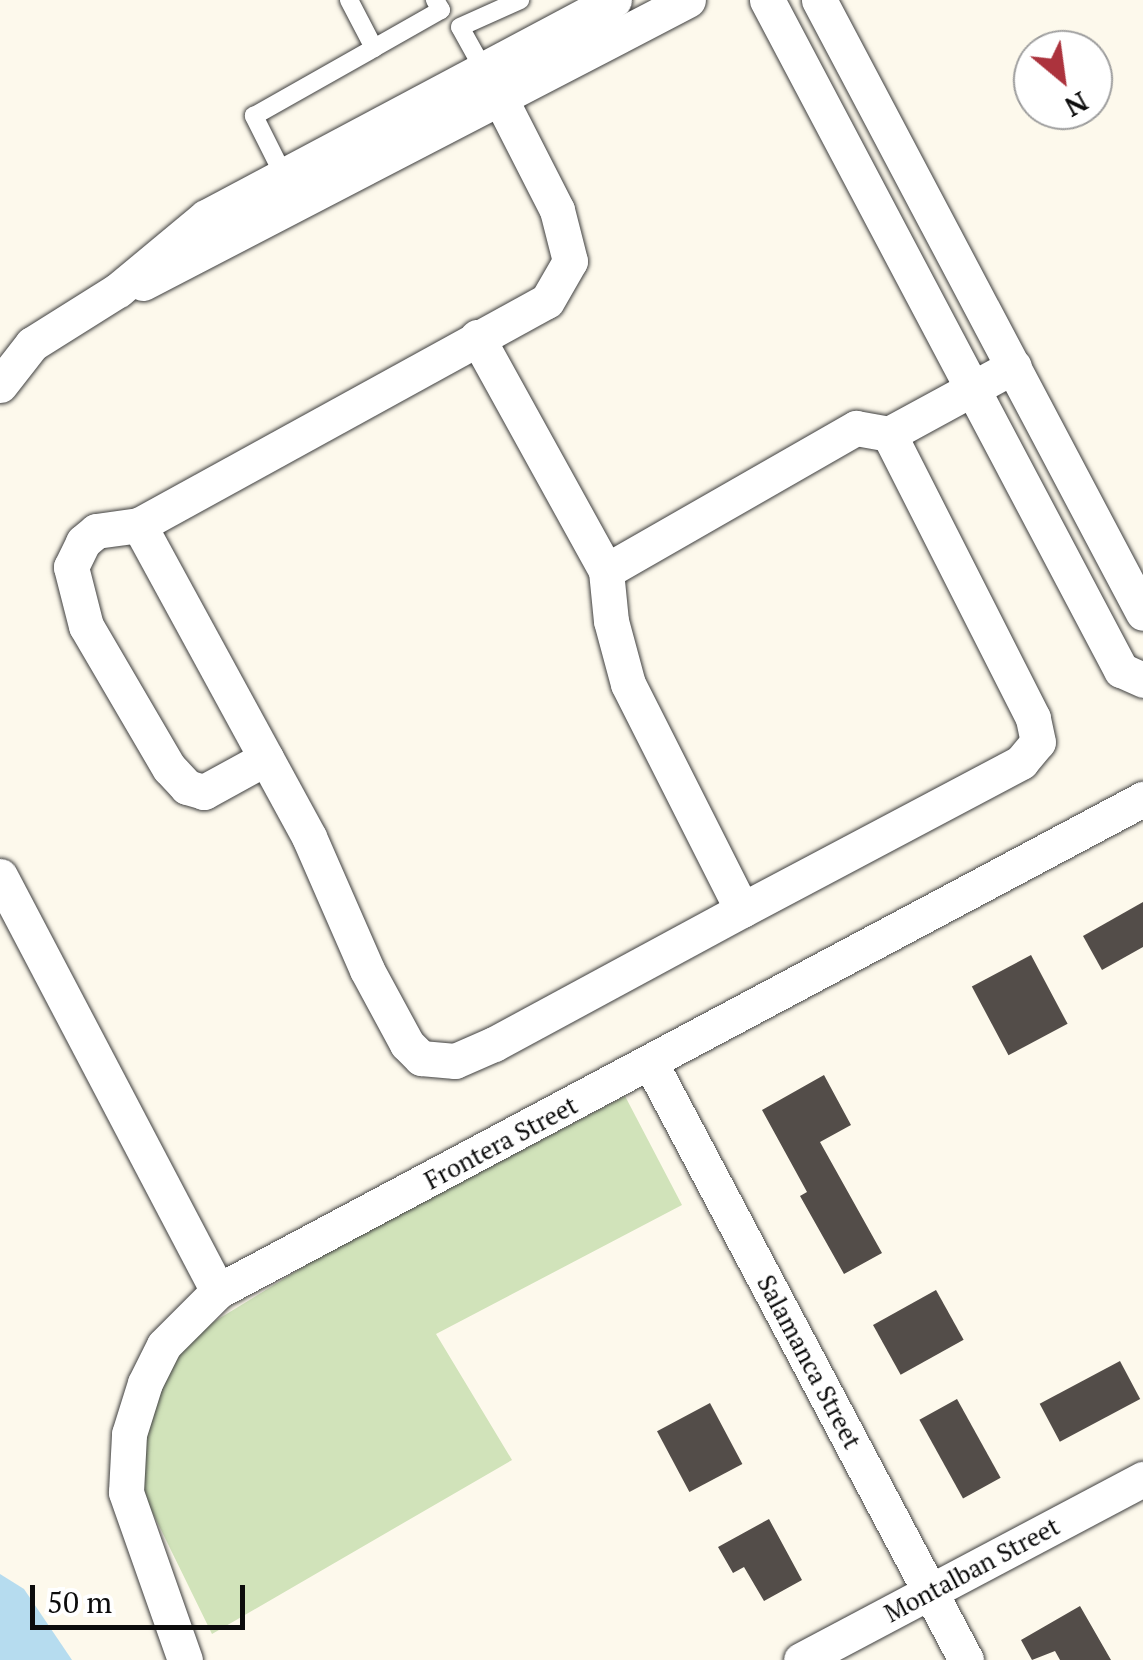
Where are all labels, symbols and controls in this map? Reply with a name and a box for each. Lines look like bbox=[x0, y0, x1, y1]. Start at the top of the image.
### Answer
north arrow bbox=[1013, 30, 1113, 130]
text: N bbox=[1059, 84, 1095, 126]
street label: Frontera Street bbox=[419, 1090, 583, 1196]
street label: Salamanca Street bbox=[751, 1270, 867, 1454]
street label: Montalban Street bbox=[879, 1511, 1065, 1629]
scale bar bbox=[35, 1565, 250, 1627]
text: 50 m bbox=[47, 1582, 112, 1622]

